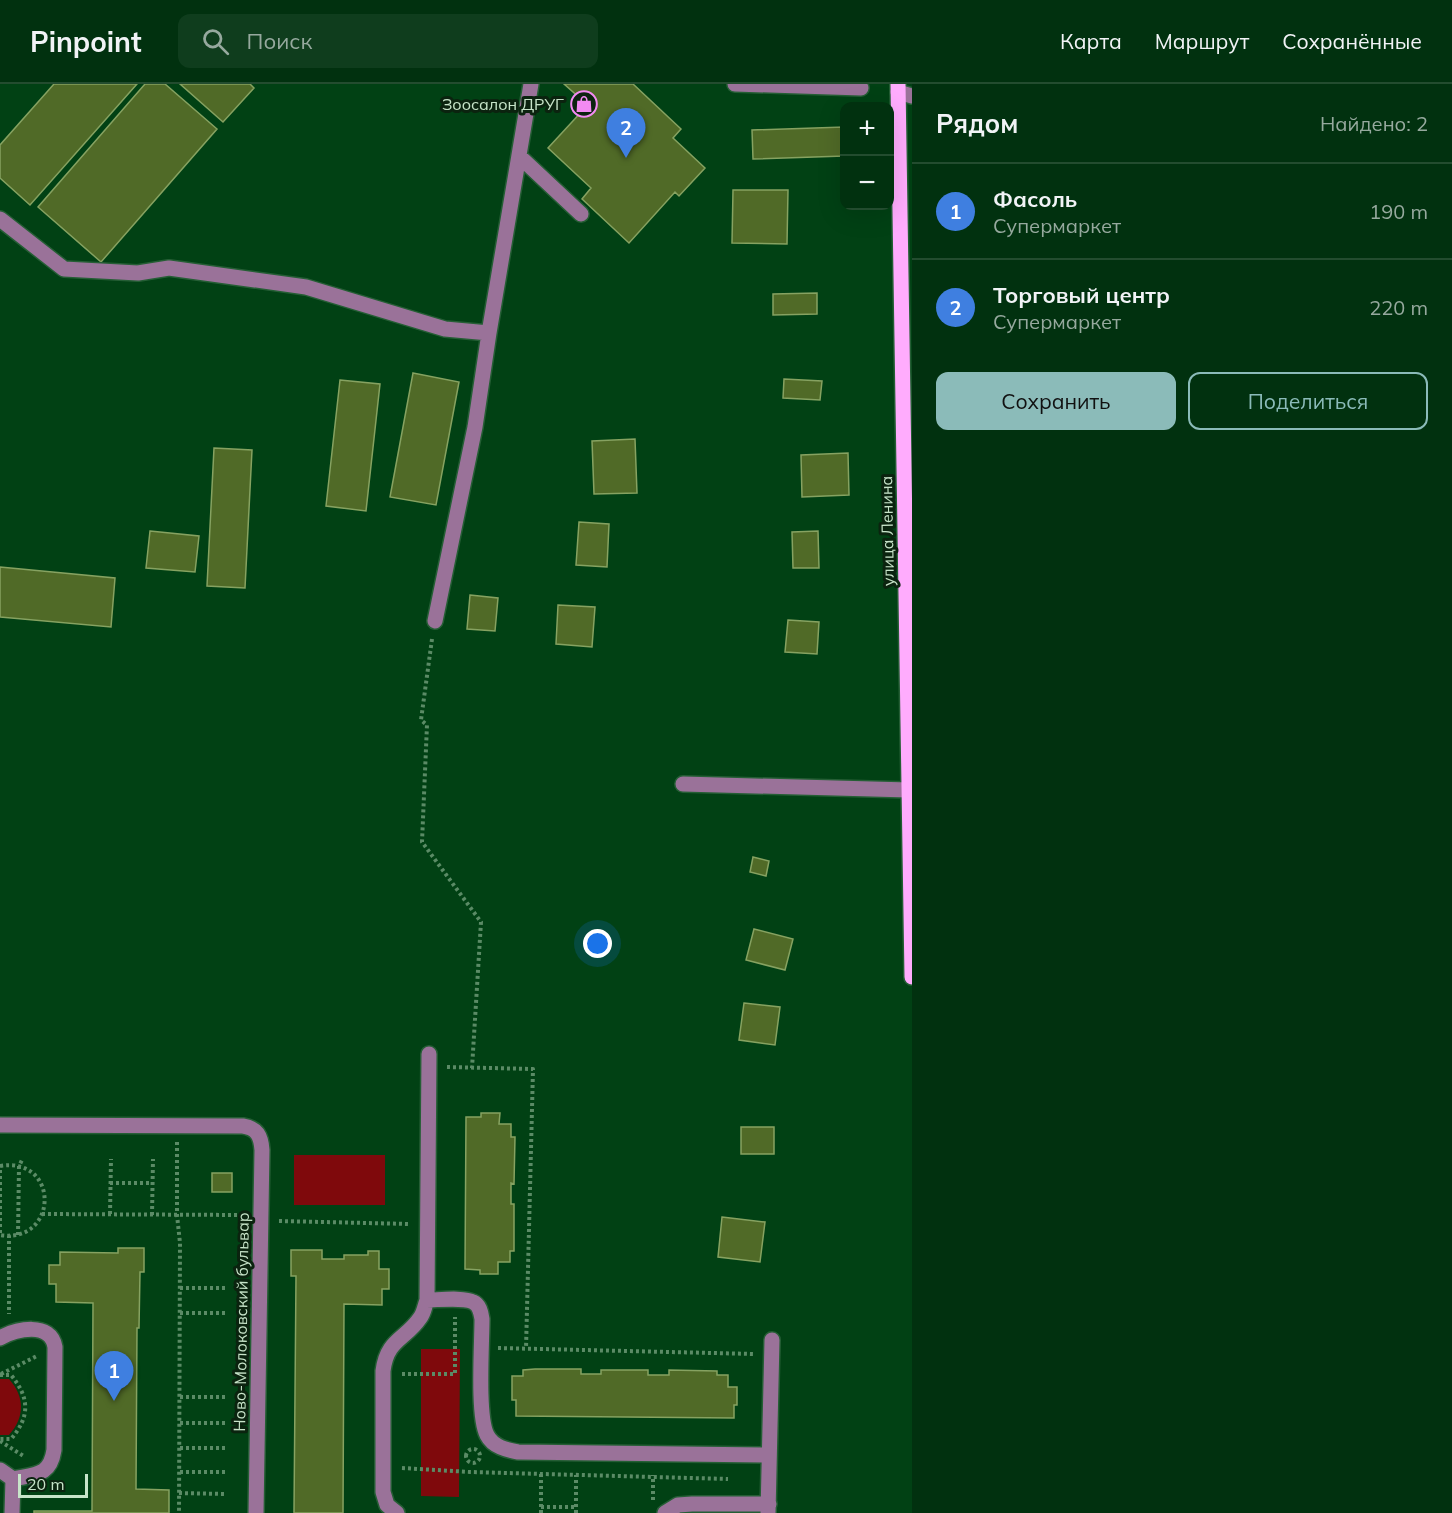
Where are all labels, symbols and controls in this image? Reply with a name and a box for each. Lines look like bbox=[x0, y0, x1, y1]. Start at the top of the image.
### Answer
search box bbox=[178, 14, 598, 68]
text: Pinpoint bbox=[30, 24, 142, 59]
icon: search bbox=[199, 25, 232, 58]
text: Поиск bbox=[247, 27, 312, 55]
text: Карта bbox=[1060, 28, 1122, 54]
text: Маршрут bbox=[1155, 28, 1249, 54]
text: Сохранённые bbox=[1282, 28, 1422, 54]
shop icon: Зоосалон ДРУГ bbox=[569, 89, 599, 119]
place label: Зоосалон ДРУГ bbox=[442, 94, 564, 114]
map controls bbox=[840, 102, 894, 210]
button: + bbox=[840, 102, 894, 156]
text: Рядом bbox=[936, 107, 1019, 140]
pin: 2 bbox=[606, 109, 646, 158]
text: Найдено: 2 bbox=[1320, 111, 1428, 136]
button: − bbox=[840, 156, 894, 210]
text: Фасоль bbox=[993, 185, 1077, 213]
text: 1 bbox=[950, 199, 962, 224]
text: 190 m bbox=[1369, 199, 1428, 224]
text: Супермаркет bbox=[993, 213, 1121, 238]
text: Торговый центр bbox=[993, 281, 1170, 309]
text: 2 bbox=[950, 295, 962, 320]
text: 220 m bbox=[1369, 295, 1428, 320]
text: Супермаркет bbox=[993, 309, 1121, 334]
button: Сохранить bbox=[936, 372, 1176, 430]
button: Поделиться bbox=[1188, 372, 1428, 430]
street label: улица Ленина bbox=[876, 476, 898, 586]
your location bbox=[583, 929, 612, 958]
street label: Ново-Молоковский бульвар bbox=[229, 1212, 253, 1432]
pin: 1 bbox=[94, 1352, 134, 1401]
scale bar bbox=[18, 1471, 88, 1498]
text: 20 m bbox=[27, 1474, 64, 1494]

